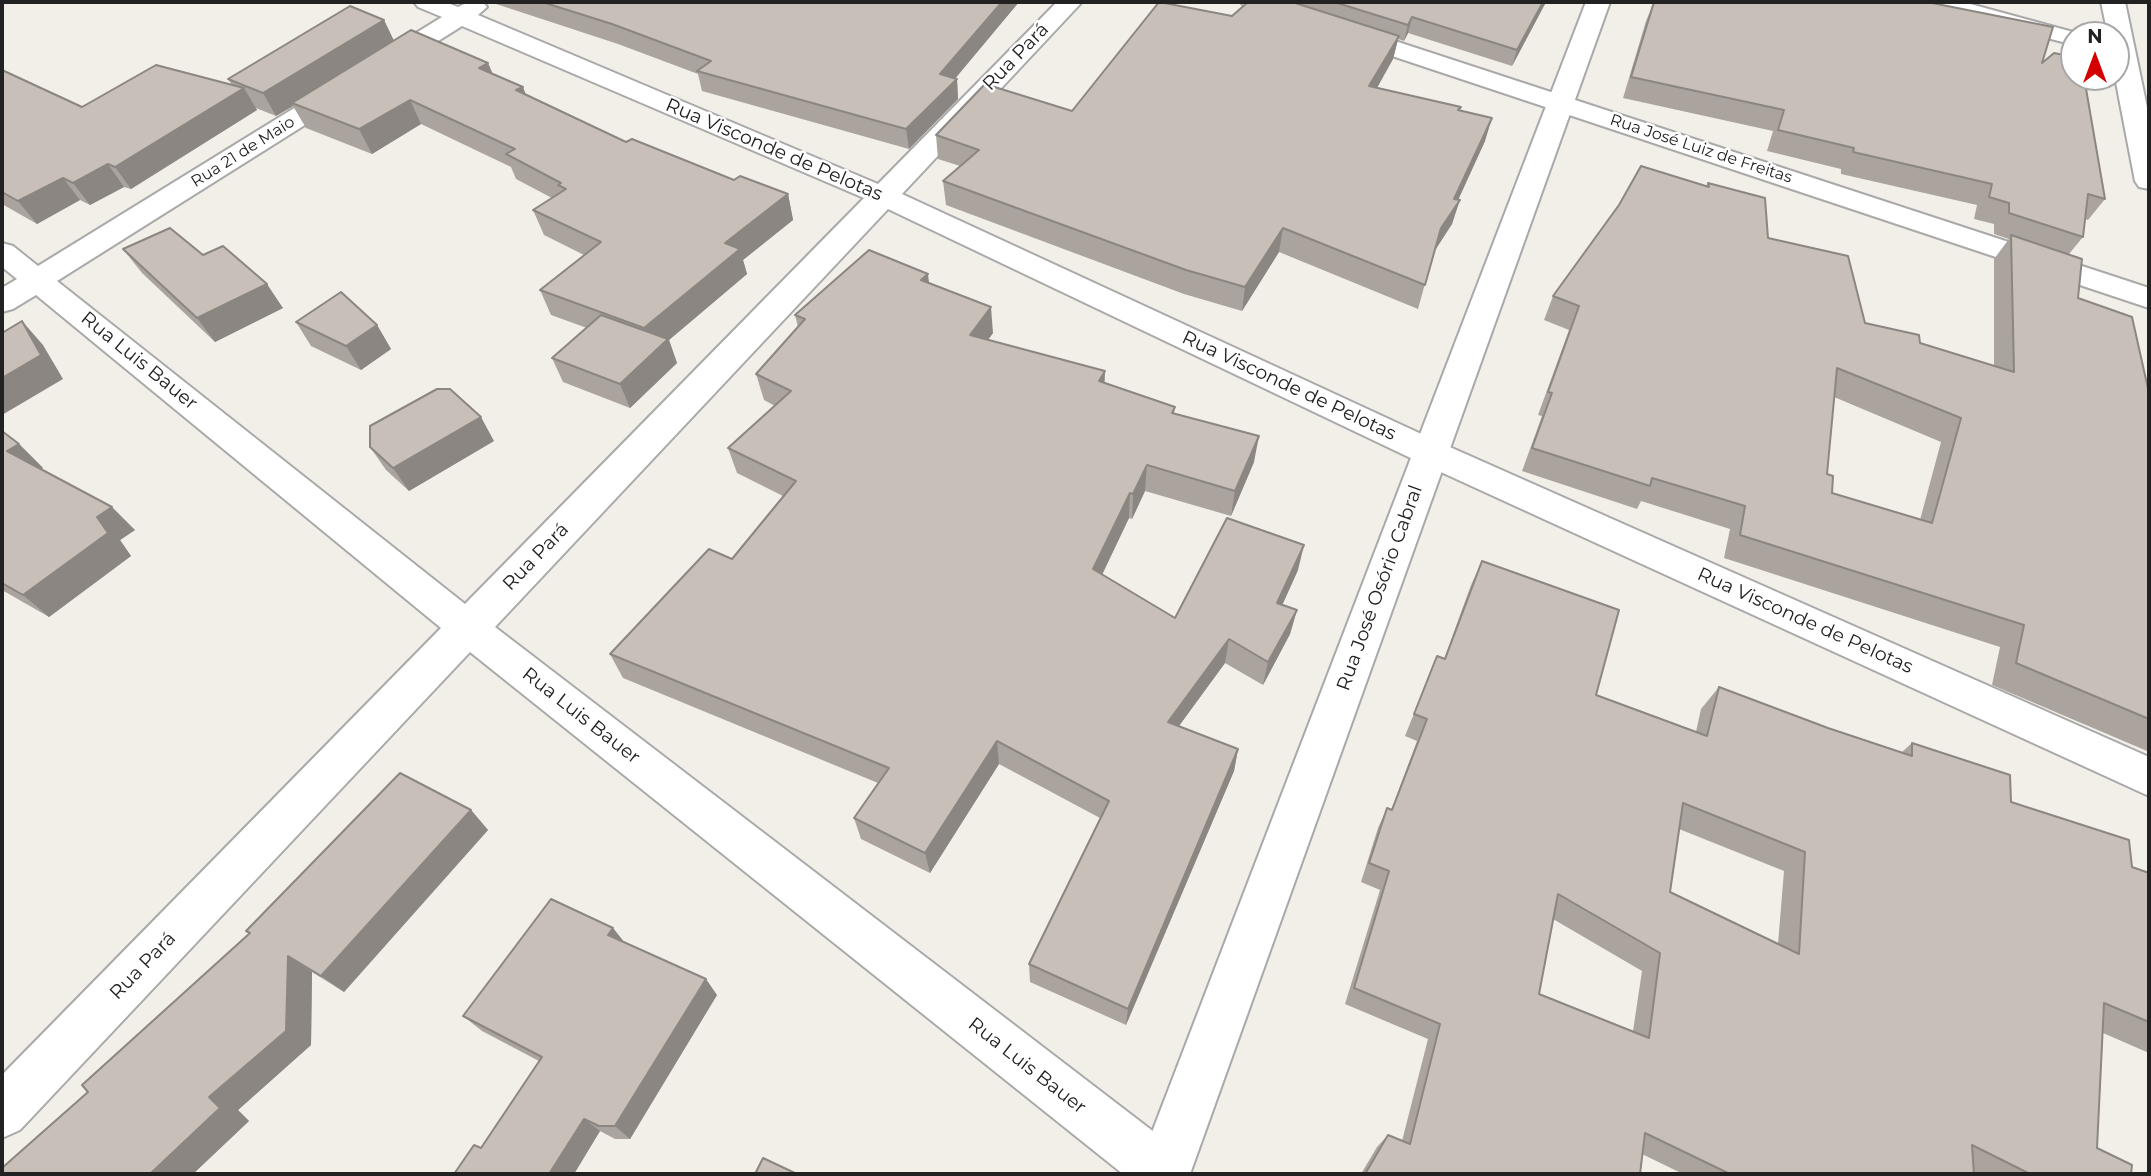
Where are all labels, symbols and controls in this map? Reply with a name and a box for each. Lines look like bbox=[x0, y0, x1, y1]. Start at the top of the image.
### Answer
street label: Rua Pará bbox=[978, 18, 1054, 96]
north arrow bbox=[2060, 21, 2130, 91]
text: N bbox=[2087, 25, 2103, 48]
street label: Rua Visconde de Pelotas bbox=[662, 94, 886, 206]
street label: Rua José Luiz de Freitas bbox=[1607, 110, 1795, 188]
street label: Rua 21 de Maio bbox=[188, 112, 298, 192]
street label: Rua Luis Bauer bbox=[76, 307, 202, 415]
street label: Rua Visconde de Pelotas bbox=[1178, 326, 1400, 446]
street label: Rua José Osório Cabral bbox=[1332, 482, 1428, 694]
street label: Rua Pará bbox=[498, 518, 574, 596]
street label: Rua Visconde de Pelotas bbox=[1694, 563, 1916, 679]
street label: Rua Luis Bauer bbox=[518, 663, 644, 769]
street label: Rua Pará bbox=[105, 927, 181, 1005]
street label: Rua Luis Bauer bbox=[964, 1013, 1090, 1119]

